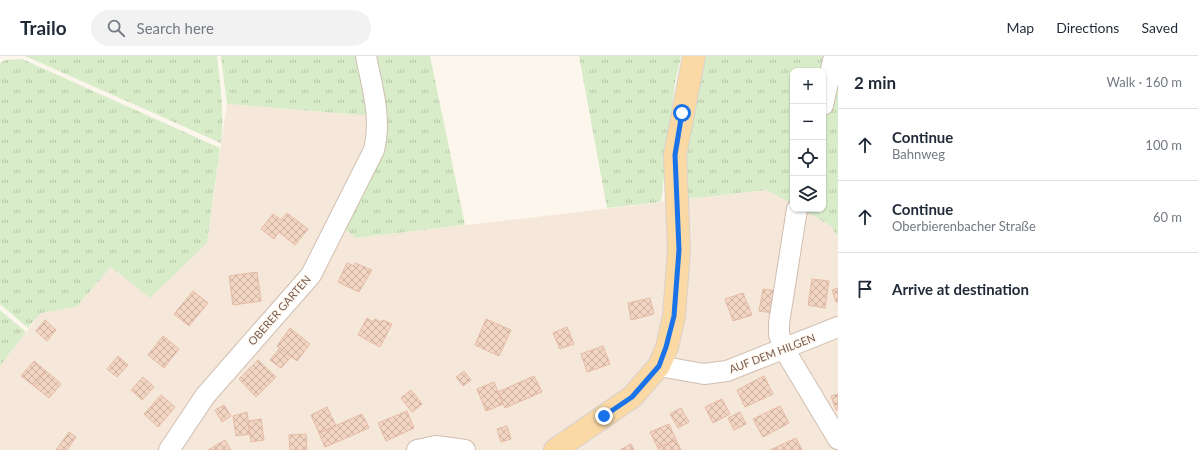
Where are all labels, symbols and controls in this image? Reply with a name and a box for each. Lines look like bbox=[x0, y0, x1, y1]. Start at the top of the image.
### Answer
search box bbox=[91, 10, 371, 46]
text: Trailo bbox=[20, 16, 67, 39]
icon: search bbox=[105, 17, 127, 39]
text: Search here bbox=[137, 19, 214, 37]
text: Map bbox=[1007, 19, 1034, 36]
text: Directions bbox=[1056, 19, 1119, 36]
text: Saved bbox=[1141, 19, 1178, 36]
map controls bbox=[790, 68, 826, 212]
button: + bbox=[790, 68, 826, 104]
text: 2 min bbox=[854, 72, 896, 93]
text: Walk · 160 m bbox=[1106, 74, 1182, 90]
route start bbox=[673, 104, 691, 122]
button: − bbox=[790, 104, 826, 140]
text: Continue bbox=[892, 128, 953, 146]
icon: ahead bbox=[854, 134, 876, 156]
text: 100 m bbox=[1145, 137, 1182, 153]
button: locate bbox=[790, 140, 826, 176]
text: Bahnweg bbox=[892, 146, 945, 162]
button: layers bbox=[790, 176, 826, 212]
text: Continue bbox=[892, 200, 953, 218]
icon: ahead bbox=[854, 206, 876, 228]
text: 60 m bbox=[1153, 209, 1182, 225]
text: Oberbierenbacher Straße bbox=[892, 218, 1036, 234]
street label: OBERER GARTEN bbox=[245, 272, 313, 348]
icon: arrive bbox=[854, 278, 876, 300]
text: Arrive at destination bbox=[892, 280, 1029, 298]
street label: AUF DEM HILGEN bbox=[727, 331, 817, 375]
route end bbox=[595, 407, 613, 425]

